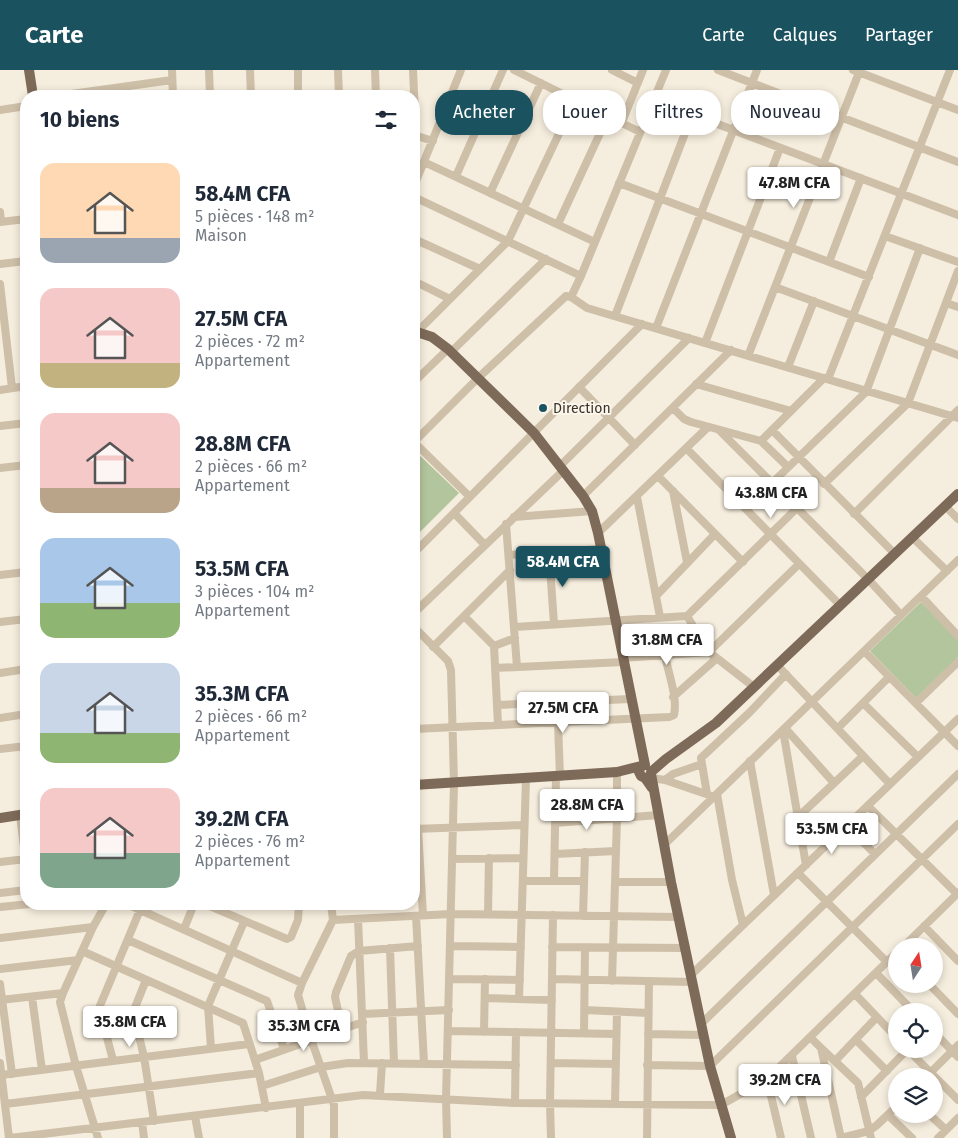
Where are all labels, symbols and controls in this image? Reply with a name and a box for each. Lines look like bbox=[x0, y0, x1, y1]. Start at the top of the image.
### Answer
text: Carte bbox=[25, 21, 83, 49]
text: Carte bbox=[702, 24, 745, 46]
text: Calques bbox=[773, 24, 837, 46]
text: Partager bbox=[865, 24, 933, 46]
chip: Acheter bbox=[435, 90, 533, 135]
chip: Louer bbox=[543, 90, 626, 135]
chip: Filtres bbox=[636, 90, 721, 135]
chip: Nouveau bbox=[731, 90, 839, 135]
icon: filters bbox=[372, 106, 400, 134]
text: 10 biens bbox=[40, 107, 119, 133]
pin: 47.8M CFA bbox=[737, 166, 851, 209]
text: 47.8M CFA bbox=[758, 173, 830, 192]
text: 58.4M CFA bbox=[195, 181, 290, 207]
icon: home bbox=[80, 183, 140, 243]
text: 5 pièces · 148 m² bbox=[195, 207, 314, 226]
text: Maison bbox=[195, 226, 247, 245]
text: 27.5M CFA bbox=[195, 306, 287, 332]
icon: home bbox=[80, 308, 140, 368]
text: 2 pièces · 72 m² bbox=[195, 332, 305, 351]
text: Appartement bbox=[195, 351, 290, 370]
place label: Direction bbox=[553, 400, 611, 417]
marker: Direction bbox=[537, 402, 549, 414]
text: 28.8M CFA bbox=[195, 431, 290, 457]
icon: home bbox=[80, 433, 140, 493]
text: 2 pièces · 66 m² bbox=[195, 457, 307, 476]
text: Appartement bbox=[195, 476, 290, 495]
pin: 43.8M CFA bbox=[714, 476, 828, 519]
text: 43.8M CFA bbox=[735, 483, 807, 502]
pin: 58.4M CFA bbox=[506, 546, 620, 588]
text: 58.4M CFA bbox=[527, 552, 599, 571]
text: 53.5M CFA bbox=[195, 556, 289, 582]
icon: home bbox=[80, 558, 140, 618]
text: 3 pièces · 104 m² bbox=[195, 582, 314, 601]
text: Appartement bbox=[195, 601, 290, 620]
pin: 31.8M CFA bbox=[610, 624, 724, 666]
text: 31.8M CFA bbox=[632, 630, 702, 649]
text: 35.3M CFA bbox=[195, 681, 289, 707]
icon: home bbox=[80, 683, 140, 743]
pin: 27.5M CFA bbox=[506, 692, 620, 734]
text: 27.5M CFA bbox=[528, 698, 598, 717]
text: 2 pièces · 66 m² bbox=[195, 707, 307, 726]
text: Appartement bbox=[195, 726, 290, 745]
pin: 28.8M CFA bbox=[530, 788, 644, 831]
text: 28.8M CFA bbox=[551, 795, 623, 814]
text: 39.2M CFA bbox=[195, 806, 288, 832]
icon: home bbox=[80, 808, 140, 868]
pin: 53.5M CFA bbox=[775, 812, 889, 855]
text: 53.5M CFA bbox=[796, 819, 868, 838]
text: 2 pièces · 76 m² bbox=[195, 832, 305, 851]
text: Appartement bbox=[195, 851, 290, 870]
north arrow bbox=[888, 938, 942, 992]
map controls bbox=[888, 938, 943, 1123]
button: locate bbox=[888, 1003, 943, 1058]
pin: 35.8M CFA bbox=[73, 1006, 187, 1048]
pin: 35.3M CFA bbox=[247, 1010, 361, 1052]
text: 35.8M CFA bbox=[94, 1012, 166, 1031]
text: 35.3M CFA bbox=[268, 1016, 340, 1035]
pin: 39.2M CFA bbox=[728, 1064, 842, 1106]
button: layers bbox=[888, 1068, 943, 1123]
text: 39.2M CFA bbox=[749, 1070, 821, 1089]

